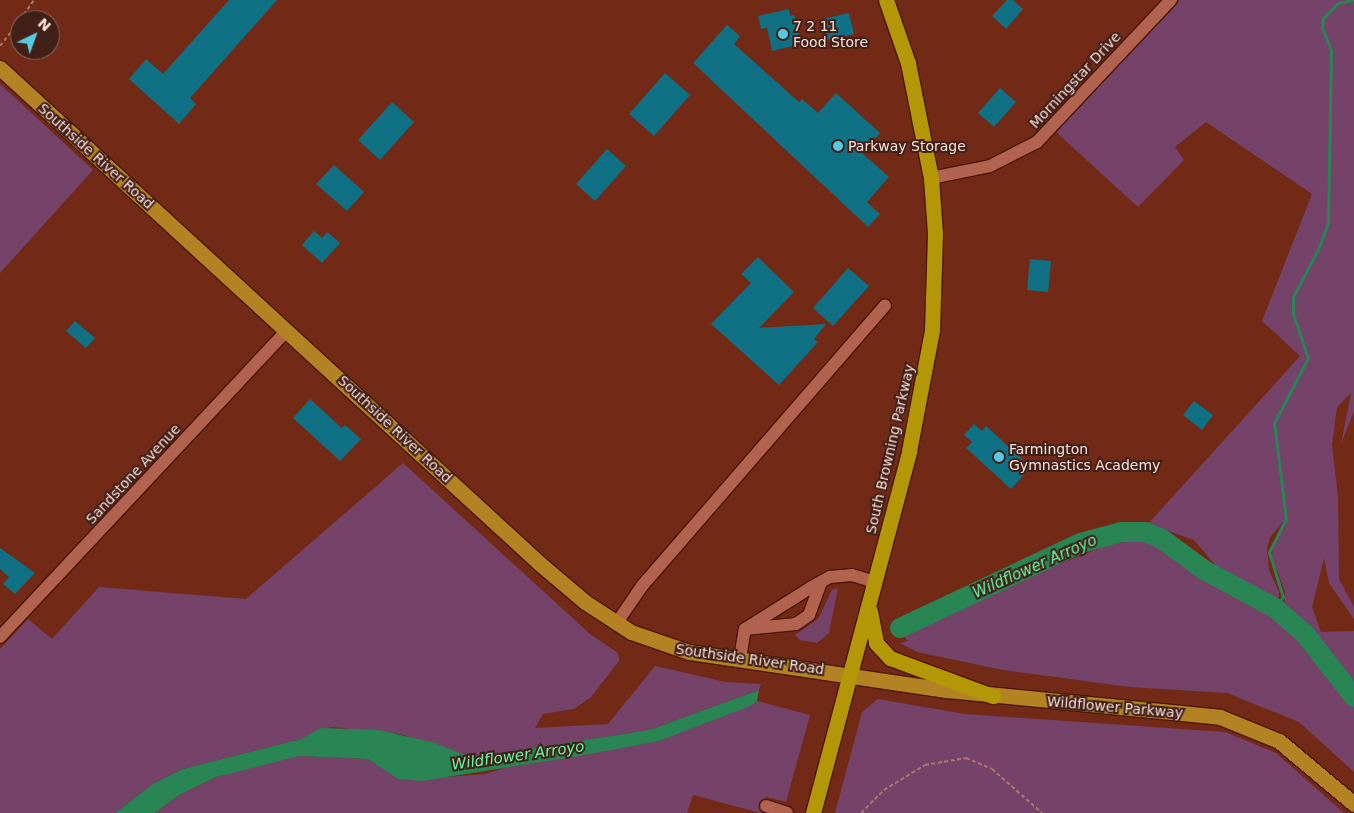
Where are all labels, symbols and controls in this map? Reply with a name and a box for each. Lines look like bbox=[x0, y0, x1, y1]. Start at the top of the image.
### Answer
north arrow bbox=[10, 10, 60, 60]
text: N bbox=[35, 15, 54, 34]
place label: 7 2 11 Food Store bbox=[793, 18, 868, 50]
marker: 7 2 11 Food Store bbox=[777, 28, 789, 40]
street label: Morningstar Drive bbox=[1026, 28, 1124, 132]
street label: Southside River Road bbox=[35, 100, 157, 212]
place label: Parkway Storage bbox=[848, 138, 966, 154]
marker: Parkway Storage bbox=[832, 140, 844, 152]
street label: South Browning Parkway bbox=[862, 362, 918, 536]
street label: Southside River Road bbox=[335, 372, 455, 486]
street label: Sandstone Avenue bbox=[82, 421, 184, 527]
place label: Farmington Gymnastics Academy bbox=[1009, 441, 1160, 474]
marker: Farmington Gymnastics Academy bbox=[993, 451, 1005, 463]
water label: Wildflower Arroyo bbox=[970, 532, 1100, 602]
street label: Southside River Road bbox=[675, 640, 825, 678]
street label: Wildflower Parkway bbox=[1046, 693, 1184, 721]
water label: Wildflower Arroyo bbox=[450, 738, 586, 774]

